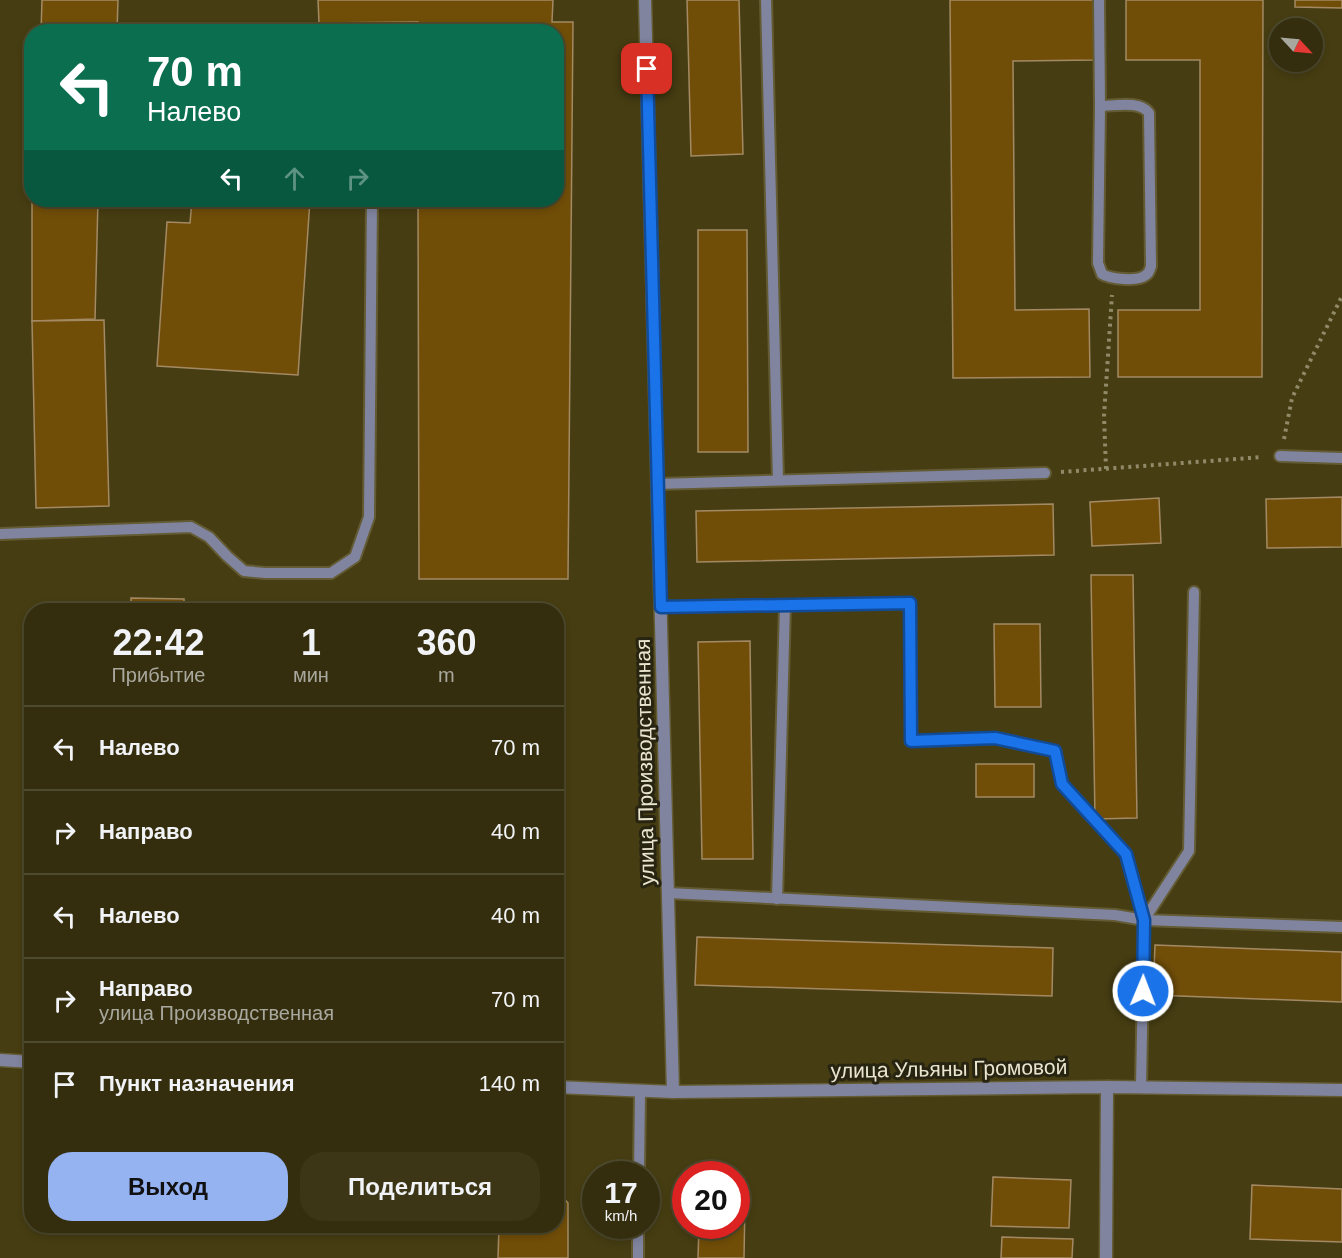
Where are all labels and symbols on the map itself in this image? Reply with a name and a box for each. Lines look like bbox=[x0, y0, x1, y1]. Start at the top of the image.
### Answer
north arrow bbox=[1269, 18, 1323, 72]
pin bbox=[621, 43, 672, 94]
street label: улица Производственная bbox=[631, 638, 658, 886]
position arrow bbox=[1111, 959, 1175, 1023]
street label: улица Ульяны Громовой bbox=[831, 1055, 1067, 1082]
speed limit sign: 20 bbox=[672, 1161, 750, 1239]

